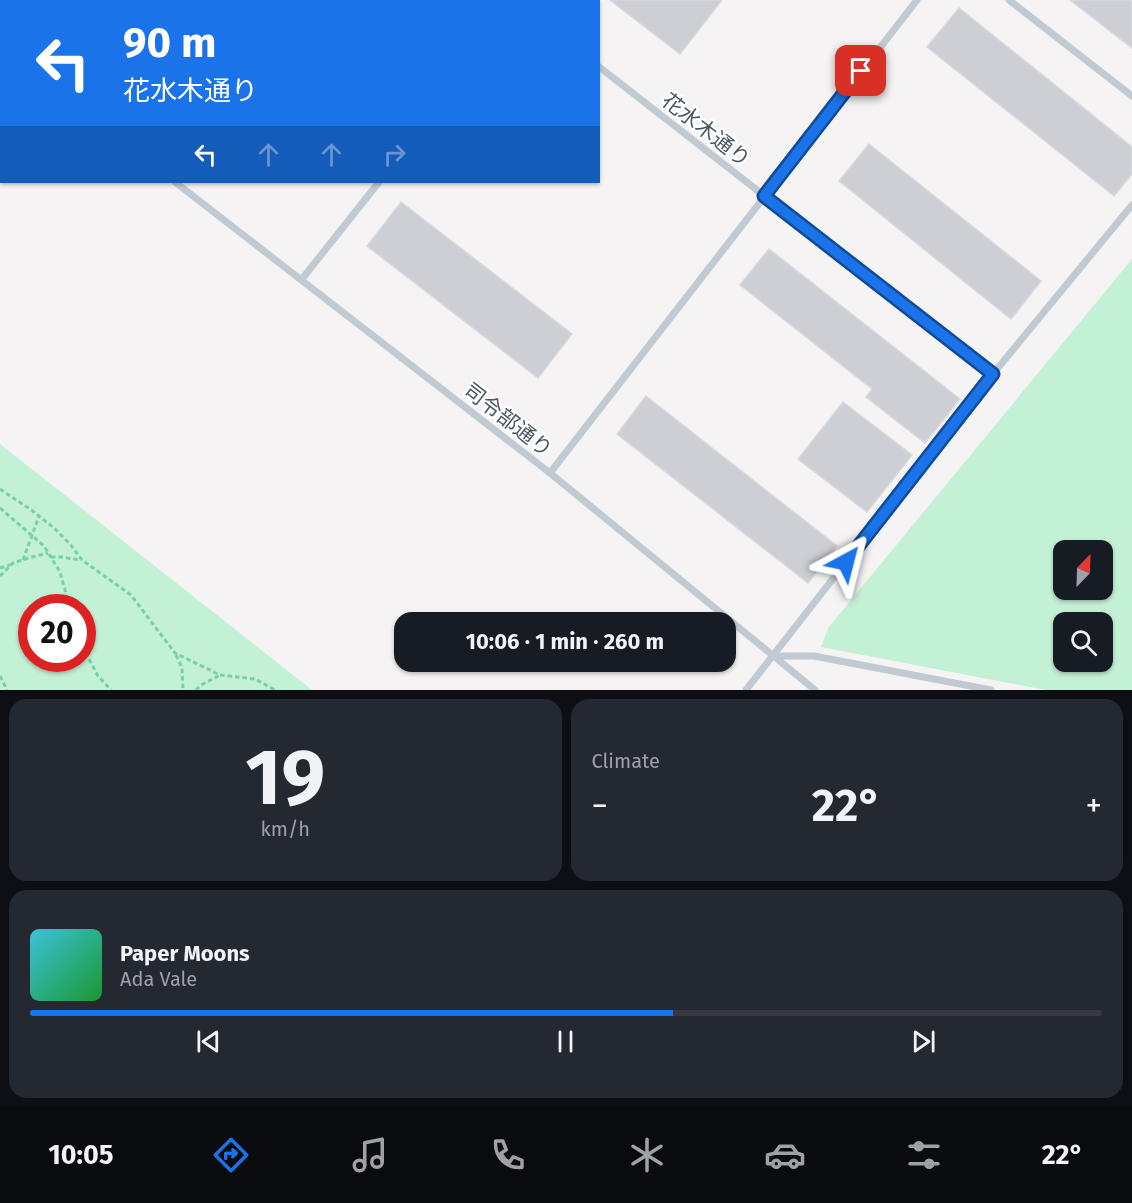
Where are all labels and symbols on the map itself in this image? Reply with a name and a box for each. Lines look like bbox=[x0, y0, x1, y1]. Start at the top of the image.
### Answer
pin bbox=[835, 45, 886, 96]
street label: 花水木通り bbox=[657, 87, 755, 173]
street label: 司令部通り bbox=[459, 377, 557, 463]
position arrow bbox=[814, 530, 878, 594]
north arrow bbox=[1053, 540, 1113, 600]
speed limit sign: 20 bbox=[18, 594, 96, 672]

